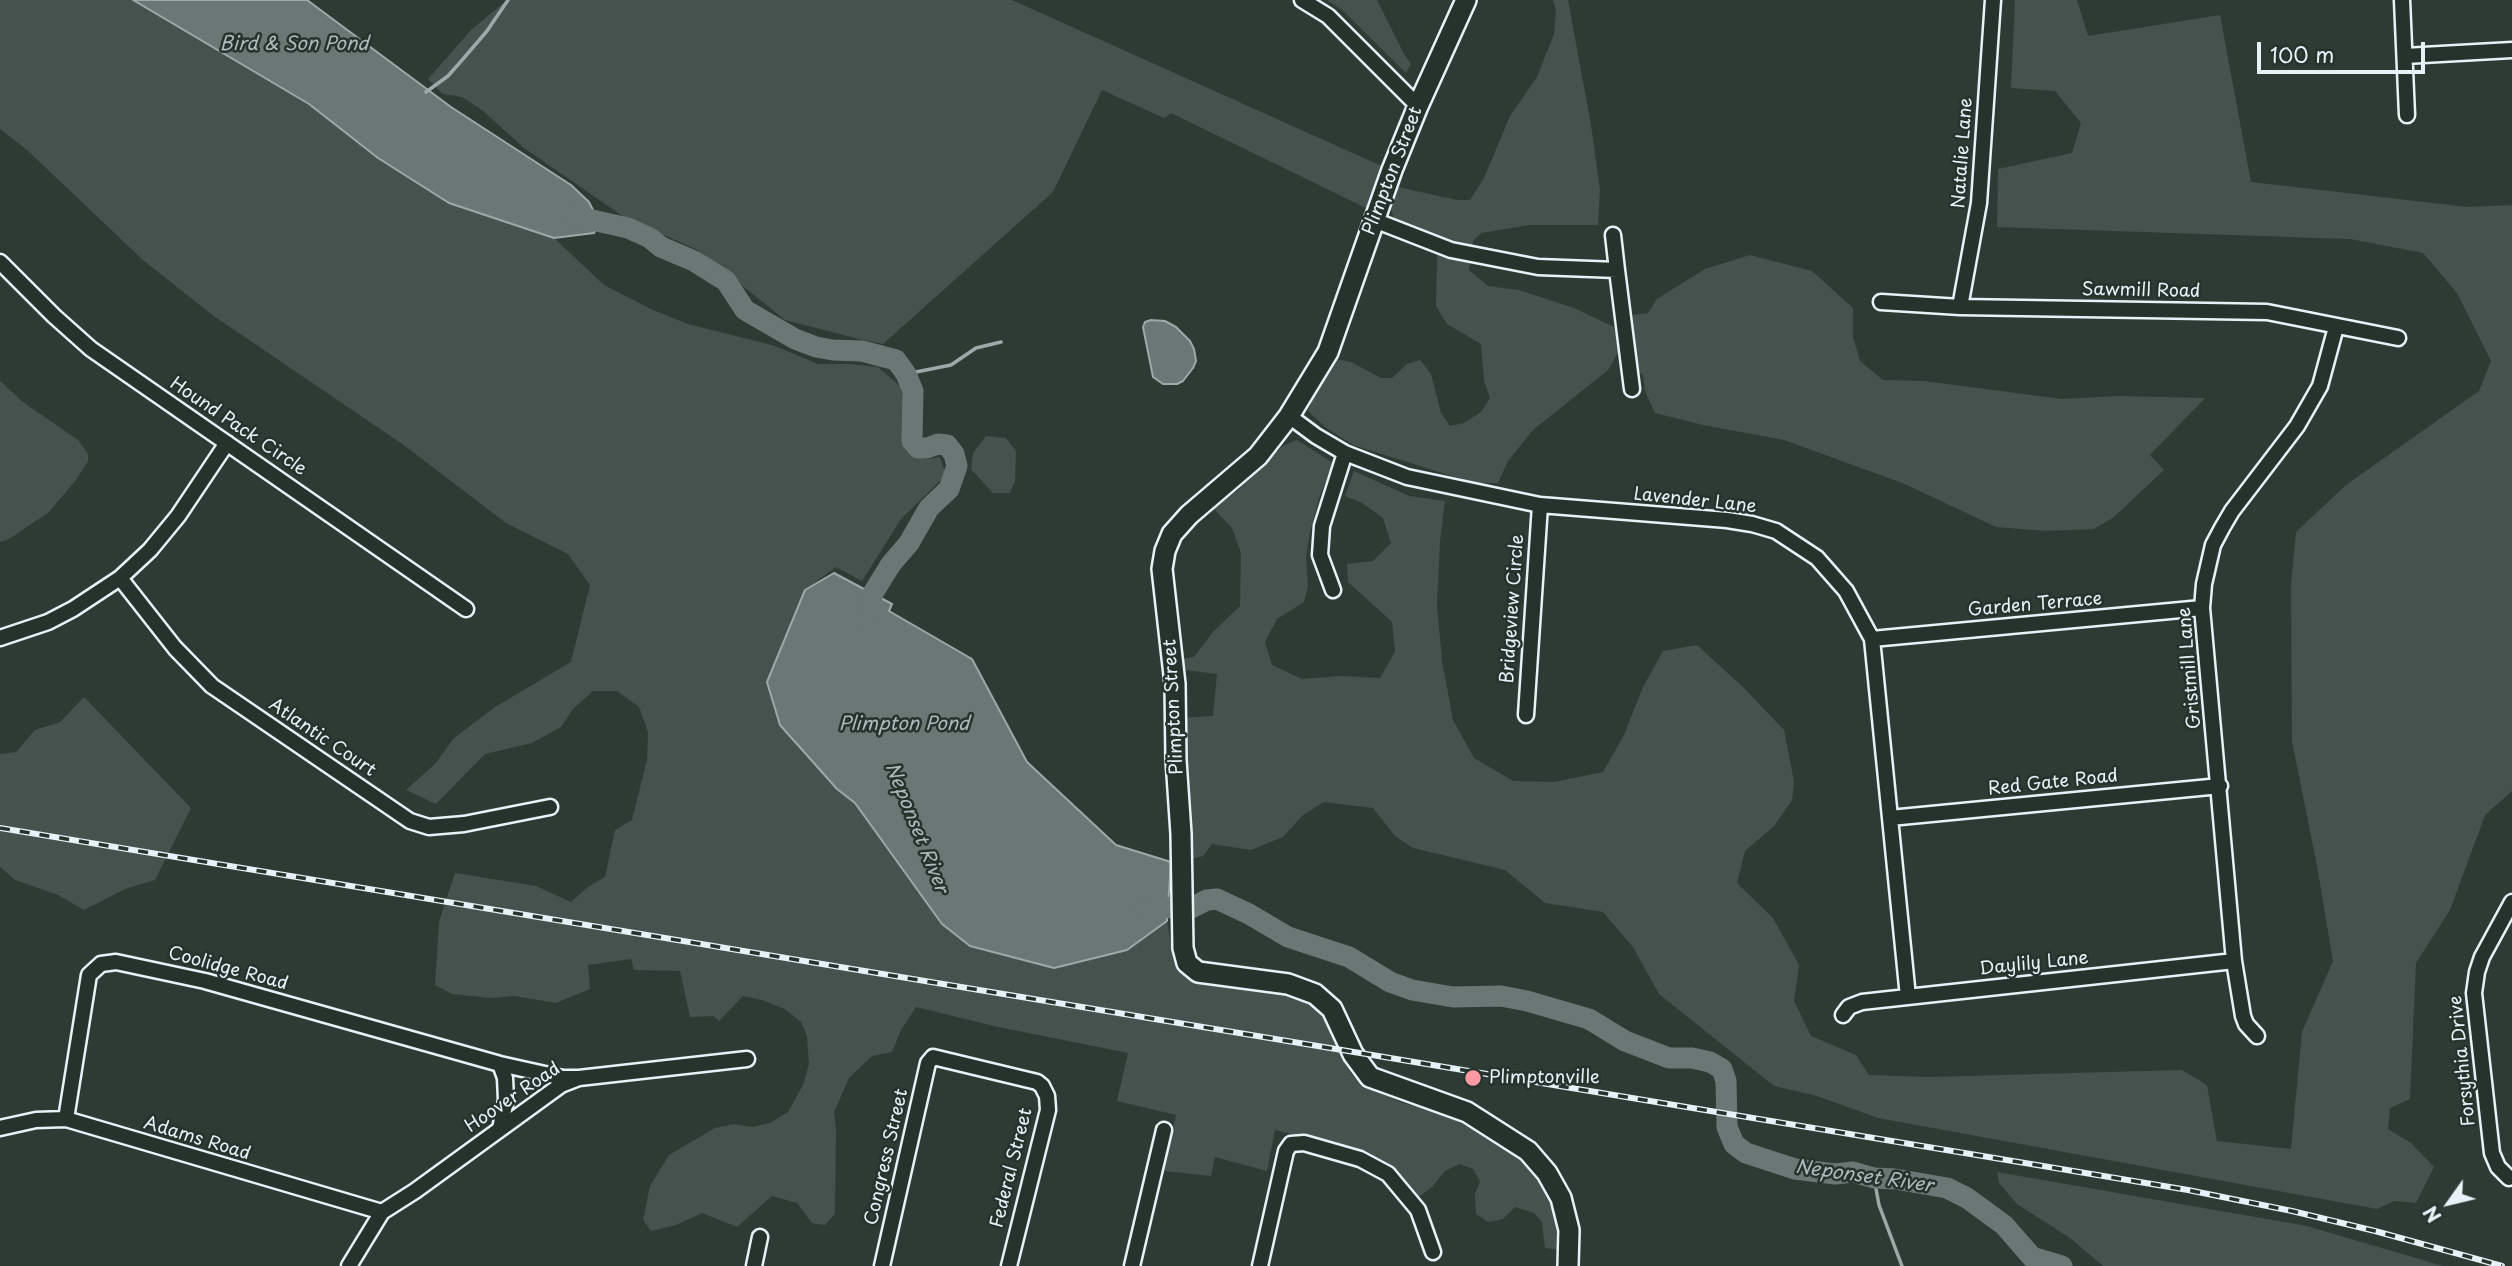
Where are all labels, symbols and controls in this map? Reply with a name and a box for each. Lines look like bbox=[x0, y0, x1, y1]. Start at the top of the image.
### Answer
scale bar bbox=[2260, 28, 2428, 72]
water label: Bird & Son Pond bbox=[220, 34, 368, 56]
text: 100 m bbox=[2270, 38, 2334, 70]
street label: Natalie Lane bbox=[1948, 97, 1978, 209]
street label: Plimpton Street bbox=[1359, 104, 1427, 238]
street label: Sawmill Road bbox=[2081, 279, 2201, 303]
street label: Hound Pack Circle bbox=[165, 373, 311, 481]
street label: Lavender Lane bbox=[1632, 484, 1758, 518]
street label: Bridgeview Circle bbox=[1497, 534, 1529, 684]
street label: Garden Terrace bbox=[1967, 588, 2103, 622]
street label: Gristmill Lane bbox=[2174, 606, 2206, 730]
street label: Plimpton Street bbox=[1160, 639, 1188, 775]
street label: Atlantic Court bbox=[264, 694, 380, 782]
water label: Plimpton Pond bbox=[839, 714, 969, 736]
water label: Neponset River bbox=[880, 760, 952, 896]
street label: Red Gate Road bbox=[1987, 765, 2119, 801]
street label: Coolidge Road bbox=[166, 943, 290, 995]
street label: Daylily Lane bbox=[1978, 948, 2090, 980]
street label: Forsythia Drive bbox=[2445, 995, 2481, 1127]
street label: Hoover Road bbox=[461, 1058, 565, 1138]
place label: Plimptonville bbox=[1489, 1067, 1600, 1089]
marker: Plimptonville bbox=[1463, 1068, 1483, 1088]
street label: Congress Street bbox=[861, 1087, 913, 1227]
street label: Federal Street bbox=[987, 1106, 1037, 1230]
street label: Adams Road bbox=[141, 1113, 253, 1165]
water label: Neponset River bbox=[1794, 1156, 1934, 1198]
north arrow bbox=[2414, 1168, 2484, 1238]
text: N bbox=[2416, 1201, 2447, 1229]

